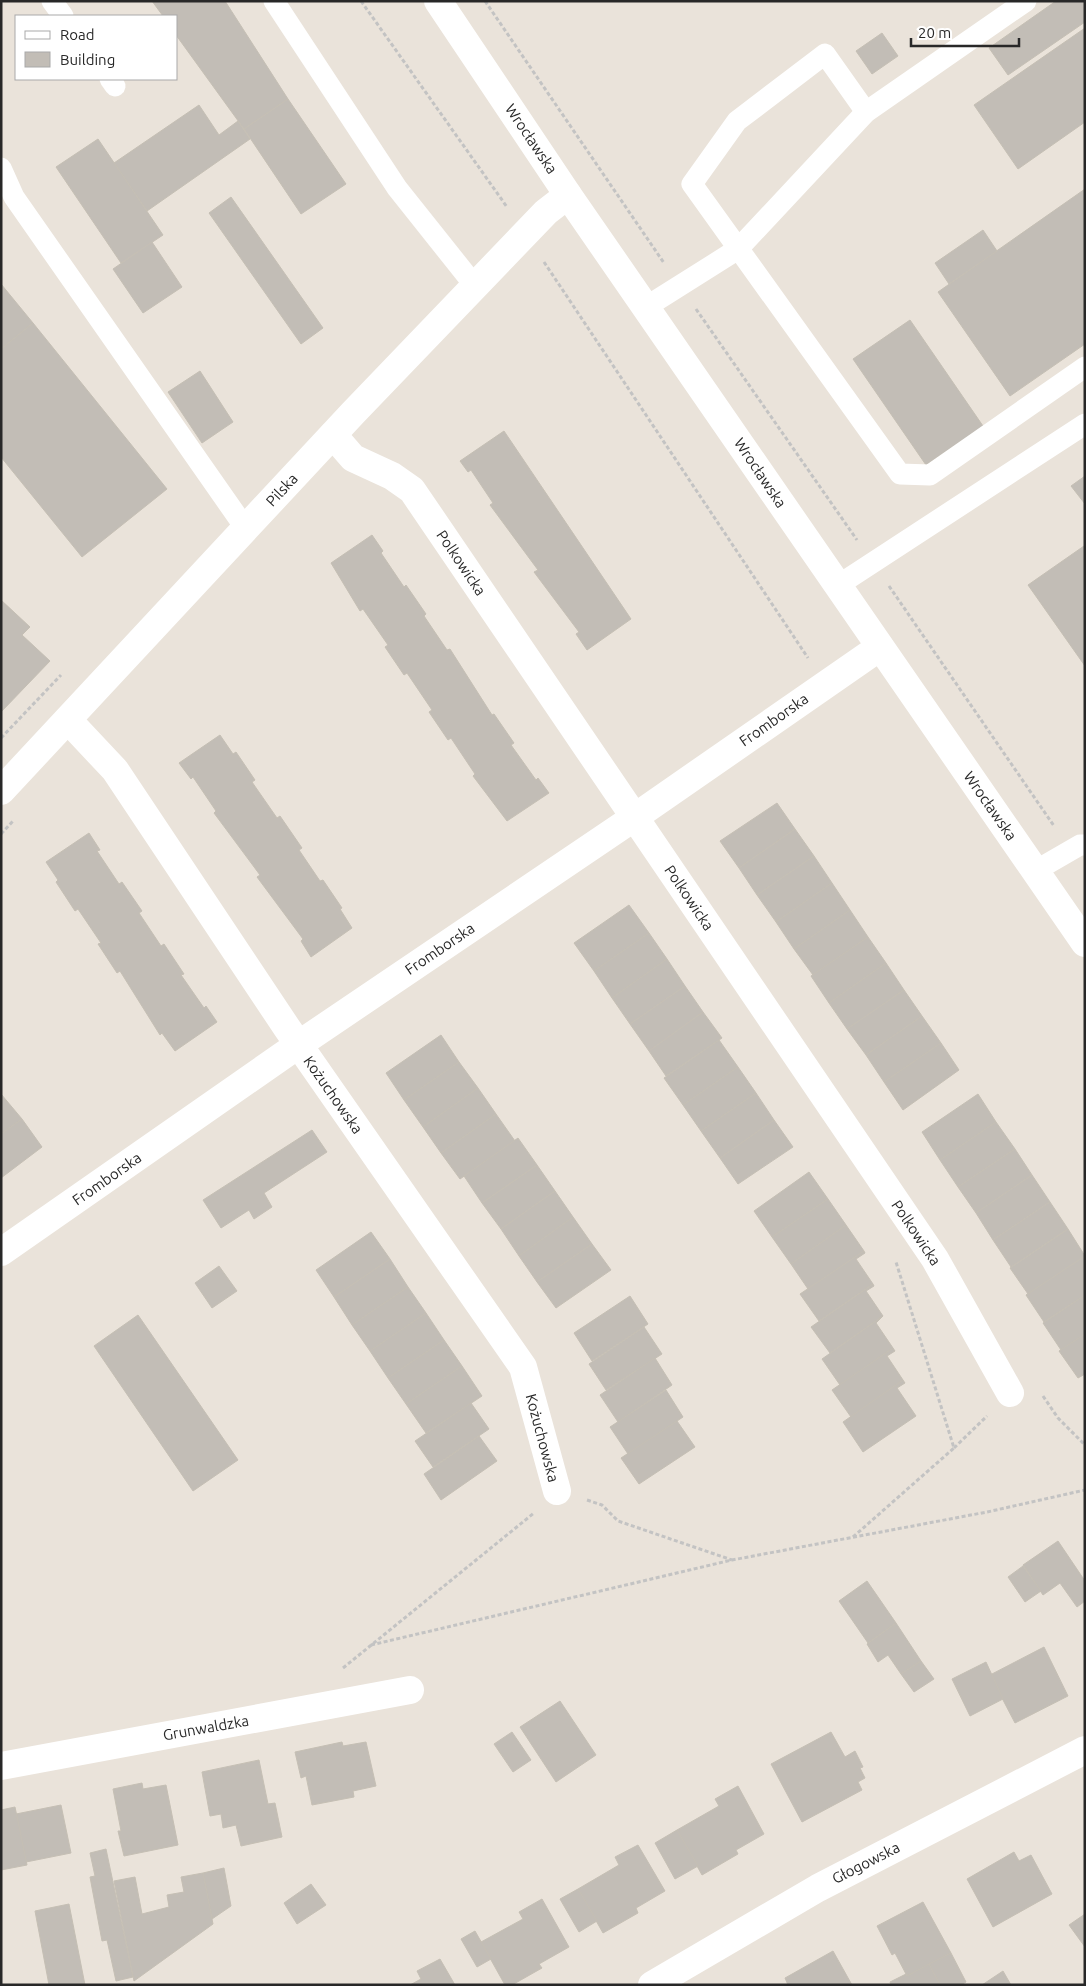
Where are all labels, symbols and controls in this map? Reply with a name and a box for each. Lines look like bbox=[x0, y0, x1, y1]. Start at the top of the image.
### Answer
legend bbox=[15, 15, 178, 80]
scale bar bbox=[911, 15, 1018, 47]
text: 20 m bbox=[918, 24, 951, 41]
text: Road bbox=[60, 26, 95, 43]
text: Building bbox=[60, 51, 115, 68]
street label: Wrocławska bbox=[502, 101, 561, 177]
street label: Wrocławska bbox=[731, 435, 790, 511]
street label: Pilska bbox=[262, 470, 301, 509]
street label: Polkowicka bbox=[433, 527, 489, 599]
street label: Fromborska bbox=[736, 690, 811, 750]
street label: Wrocławska bbox=[960, 768, 1020, 843]
street label: Polkowicka bbox=[661, 862, 717, 934]
street label: Fromborska bbox=[402, 919, 478, 978]
street label: Kożuchowska bbox=[300, 1053, 366, 1137]
street label: Fromborska bbox=[69, 1149, 144, 1209]
street label: Polkowicka bbox=[888, 1197, 944, 1269]
street label: Kożuchowska bbox=[523, 1392, 562, 1484]
street label: Grunwaldzka bbox=[162, 1712, 250, 1743]
street label: Głogowska bbox=[829, 1838, 902, 1887]

